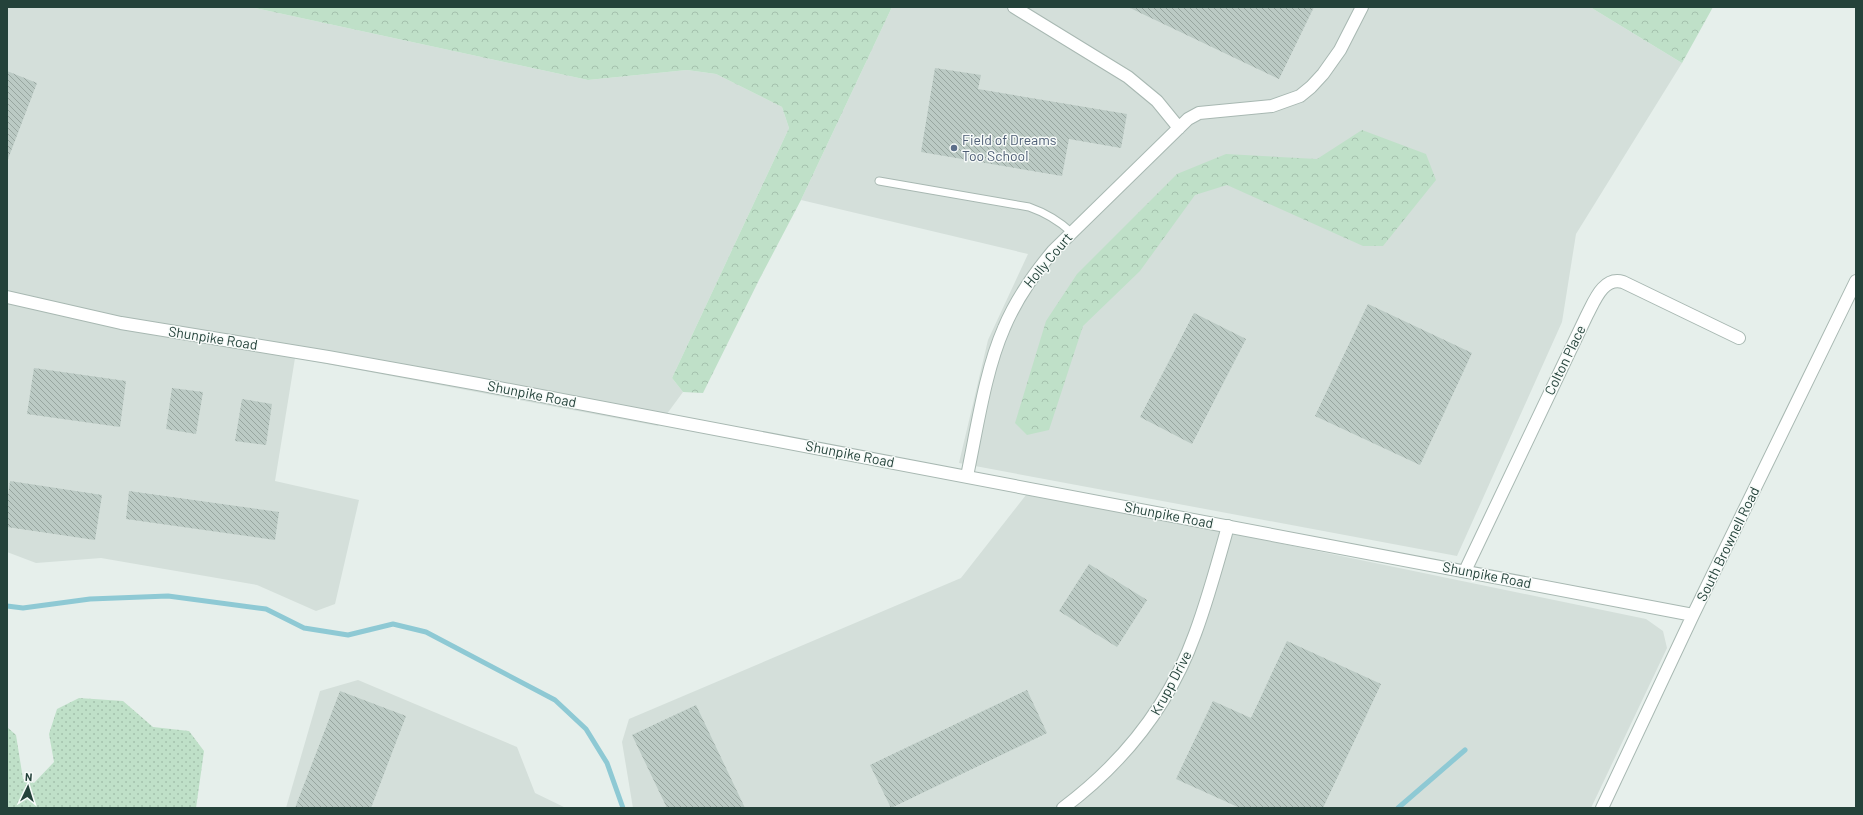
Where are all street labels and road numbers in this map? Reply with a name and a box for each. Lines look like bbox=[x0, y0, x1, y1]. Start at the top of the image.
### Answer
street label: Holly Court bbox=[1020, 229, 1076, 291]
street label: Shunpike Road bbox=[167, 322, 259, 353]
street label: Colton Place bbox=[1540, 322, 1589, 397]
street label: Shunpike Road bbox=[486, 377, 578, 410]
street label: Shunpike Road bbox=[804, 437, 896, 470]
street label: South Brownell Road bbox=[1692, 484, 1763, 604]
street label: Shunpike Road bbox=[1123, 498, 1215, 531]
street label: Shunpike Road bbox=[1441, 558, 1533, 591]
street label: Krupp Drive bbox=[1146, 648, 1195, 718]

